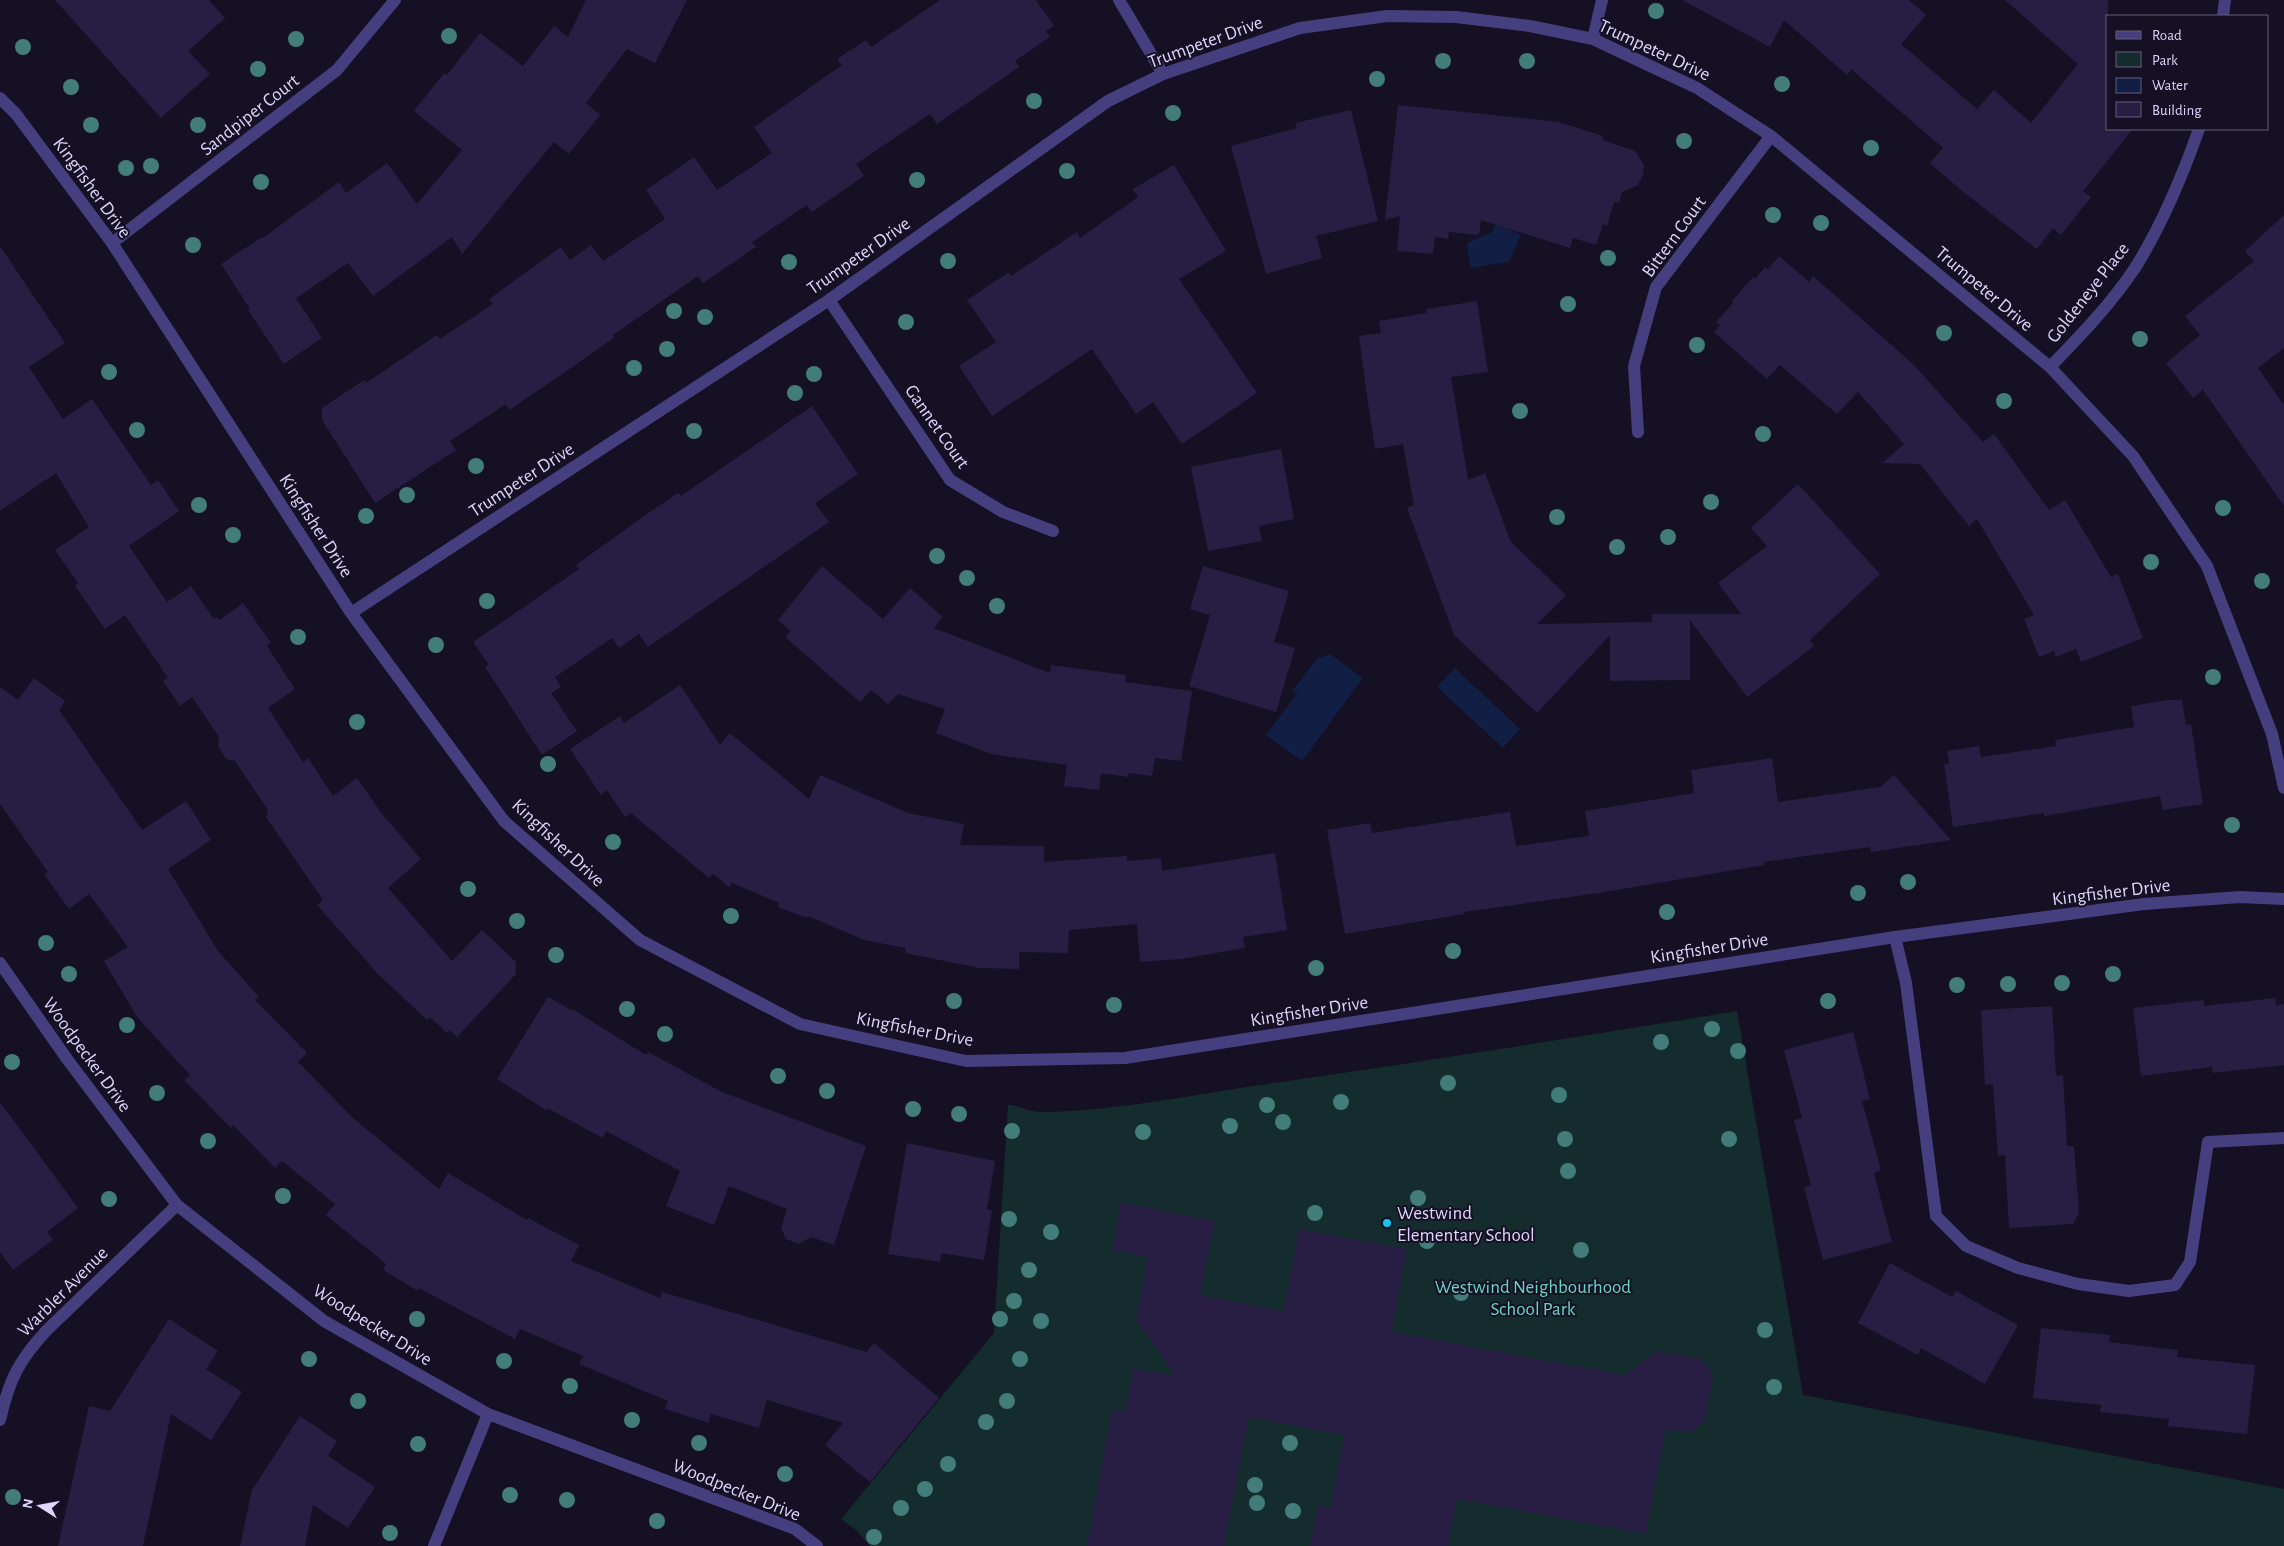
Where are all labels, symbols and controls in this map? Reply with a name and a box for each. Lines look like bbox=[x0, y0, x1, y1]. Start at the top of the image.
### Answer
street label: Trumpeter Drive bbox=[1146, 13, 1265, 72]
legend bbox=[2106, 15, 2269, 130]
street label: Trumpeter Drive bbox=[1596, 16, 1713, 84]
text: Road bbox=[2152, 28, 2182, 43]
text: Park bbox=[2152, 53, 2178, 68]
street label: Sandpiper Court bbox=[197, 71, 303, 159]
text: Water bbox=[2152, 78, 2188, 93]
text: Building bbox=[2152, 103, 2202, 118]
street label: Kingfisher Drive bbox=[49, 134, 134, 242]
street label: Bittern Court bbox=[1639, 193, 1710, 281]
street label: Trumpeter Drive bbox=[804, 214, 914, 299]
street label: Goldeneye Place bbox=[2043, 239, 2133, 347]
street label: Trumpeter Drive bbox=[1932, 243, 2036, 335]
street label: Gannet Court bbox=[901, 381, 973, 472]
street label: Trumpeter Drive bbox=[466, 439, 578, 521]
street label: Kingfisher Drive bbox=[275, 471, 356, 581]
street label: Kingfisher Drive bbox=[508, 796, 608, 891]
street label: Kingfisher Drive bbox=[2051, 876, 2171, 909]
street label: Kingfisher Drive bbox=[1649, 930, 1770, 967]
street label: Kingfisher Drive bbox=[1249, 993, 1370, 1030]
street label: Woodpecker Drive bbox=[39, 994, 135, 1116]
street label: Kingfisher Drive bbox=[854, 1009, 975, 1050]
place label: Westwind Elementary School bbox=[1397, 1204, 1535, 1245]
marker: Westwind Elementary School bbox=[1381, 1217, 1393, 1229]
street label: Warbler Avenue bbox=[14, 1243, 112, 1341]
park label: Westwind Neighbourhood School Park bbox=[1435, 1278, 1631, 1319]
street label: Woodpecker Drive bbox=[309, 1281, 435, 1369]
street label: Woodpecker Drive bbox=[670, 1456, 803, 1525]
north arrow bbox=[15, 1481, 65, 1531]
text: N bbox=[20, 1498, 36, 1510]

